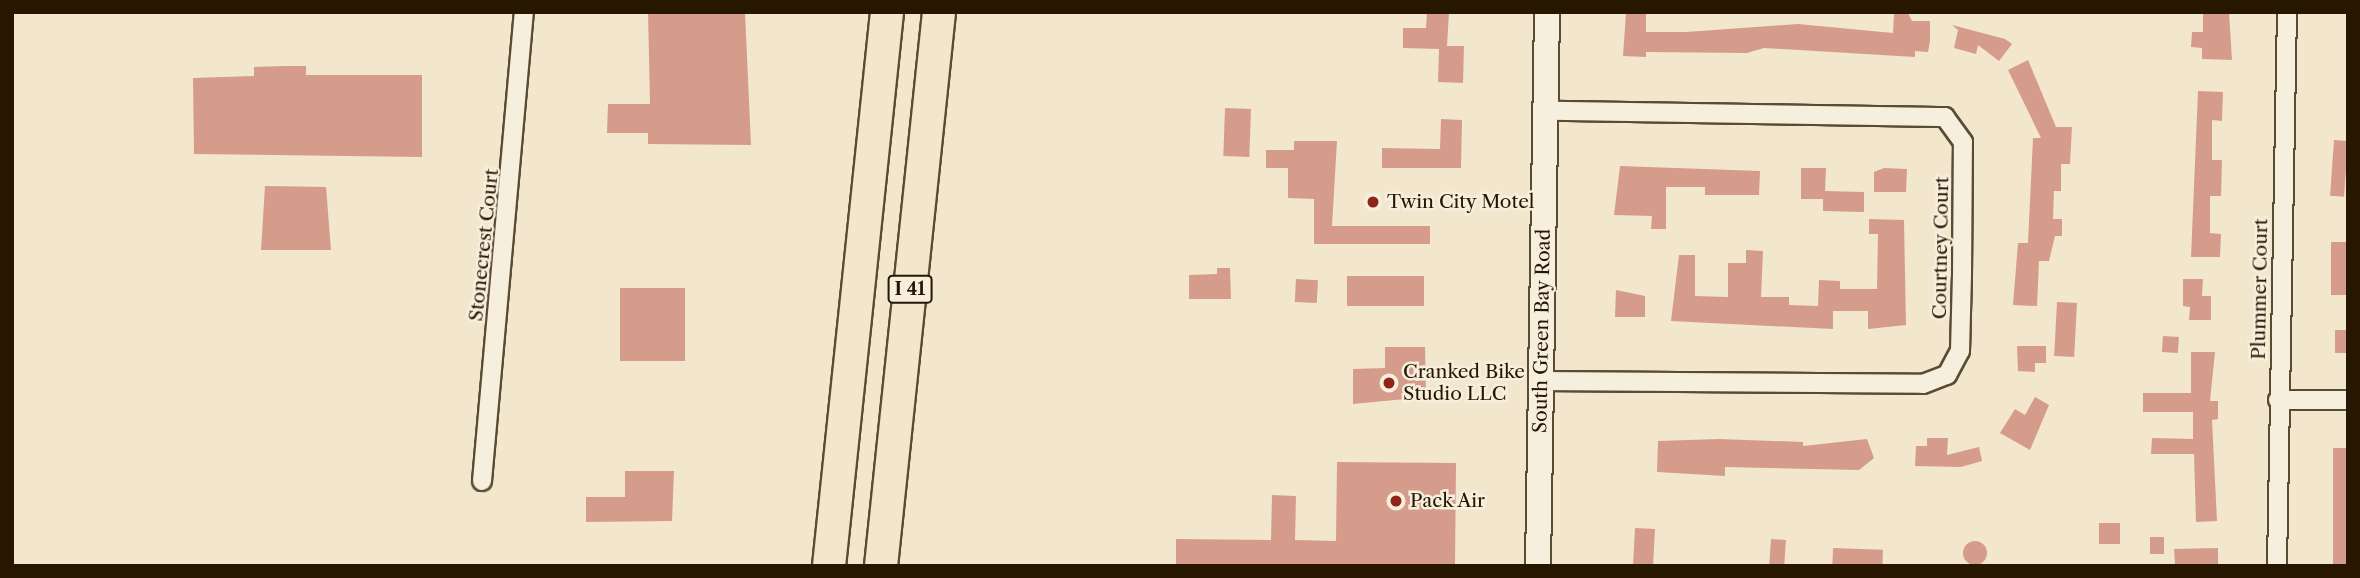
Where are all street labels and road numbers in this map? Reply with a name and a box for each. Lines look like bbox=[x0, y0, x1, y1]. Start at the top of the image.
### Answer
street label: Stonecrest Court bbox=[465, 168, 503, 322]
street label: Courtney Court bbox=[1928, 176, 1954, 320]
street label: Plummer Court bbox=[2247, 218, 2273, 360]
street label: South Green Bay Road bbox=[1529, 228, 1555, 434]
road number: I 41 bbox=[887, 274, 933, 304]

